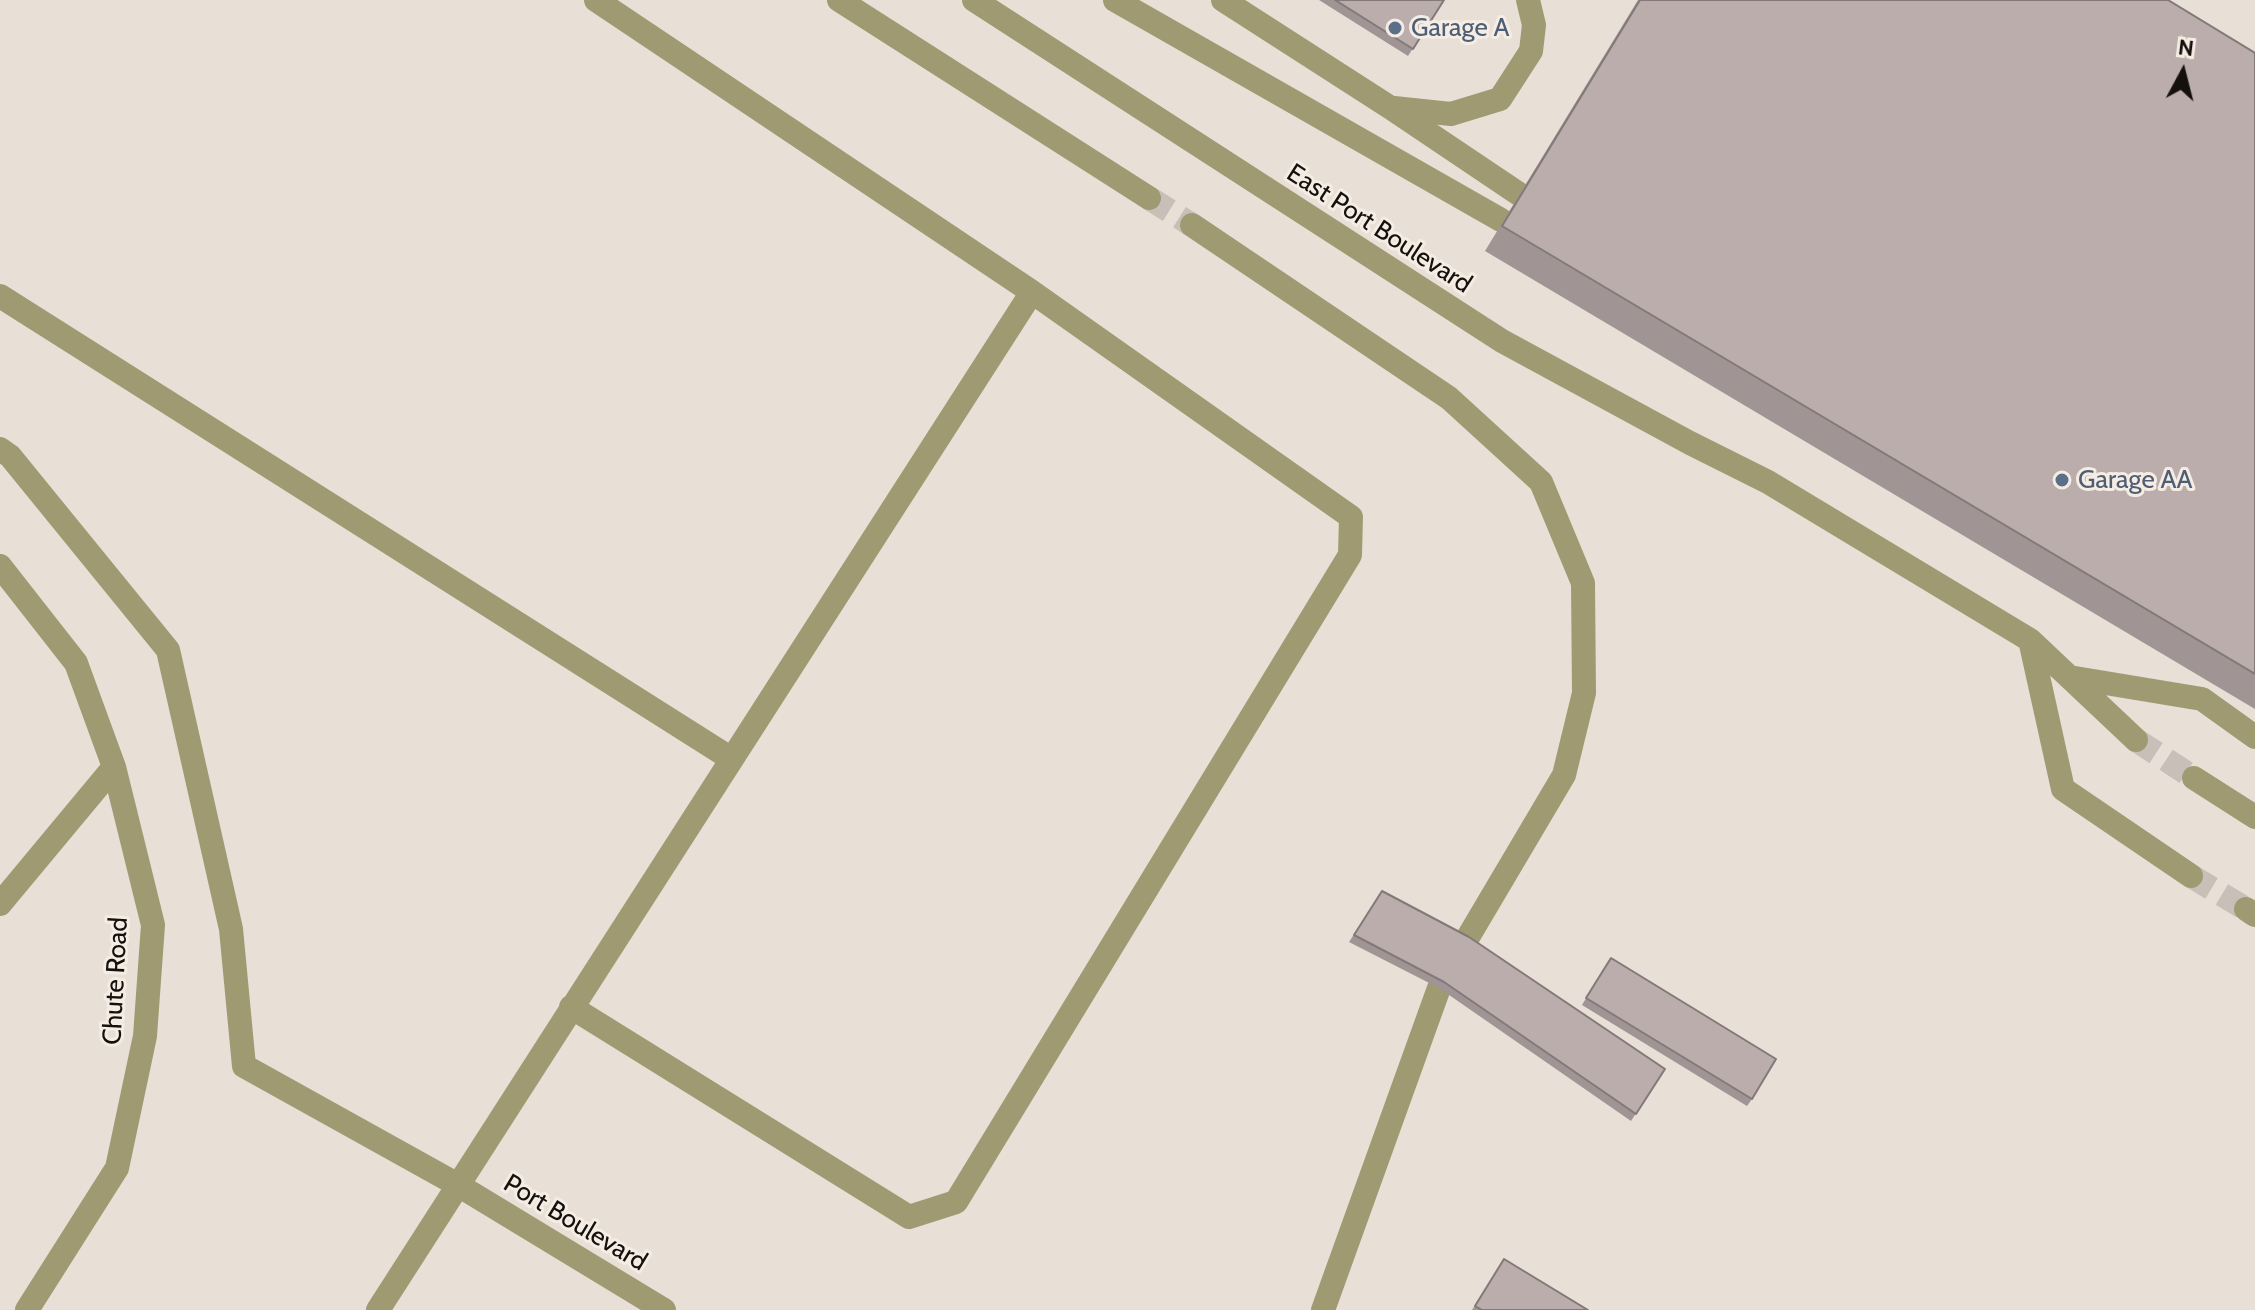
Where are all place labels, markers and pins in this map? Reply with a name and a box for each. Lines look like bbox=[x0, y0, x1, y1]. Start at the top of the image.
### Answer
place label: Garage A bbox=[1411, 12, 1510, 44]
marker: Garage A bbox=[1386, 19, 1404, 37]
place label: Garage AA bbox=[2078, 464, 2193, 496]
marker: Garage AA bbox=[2053, 471, 2071, 489]

